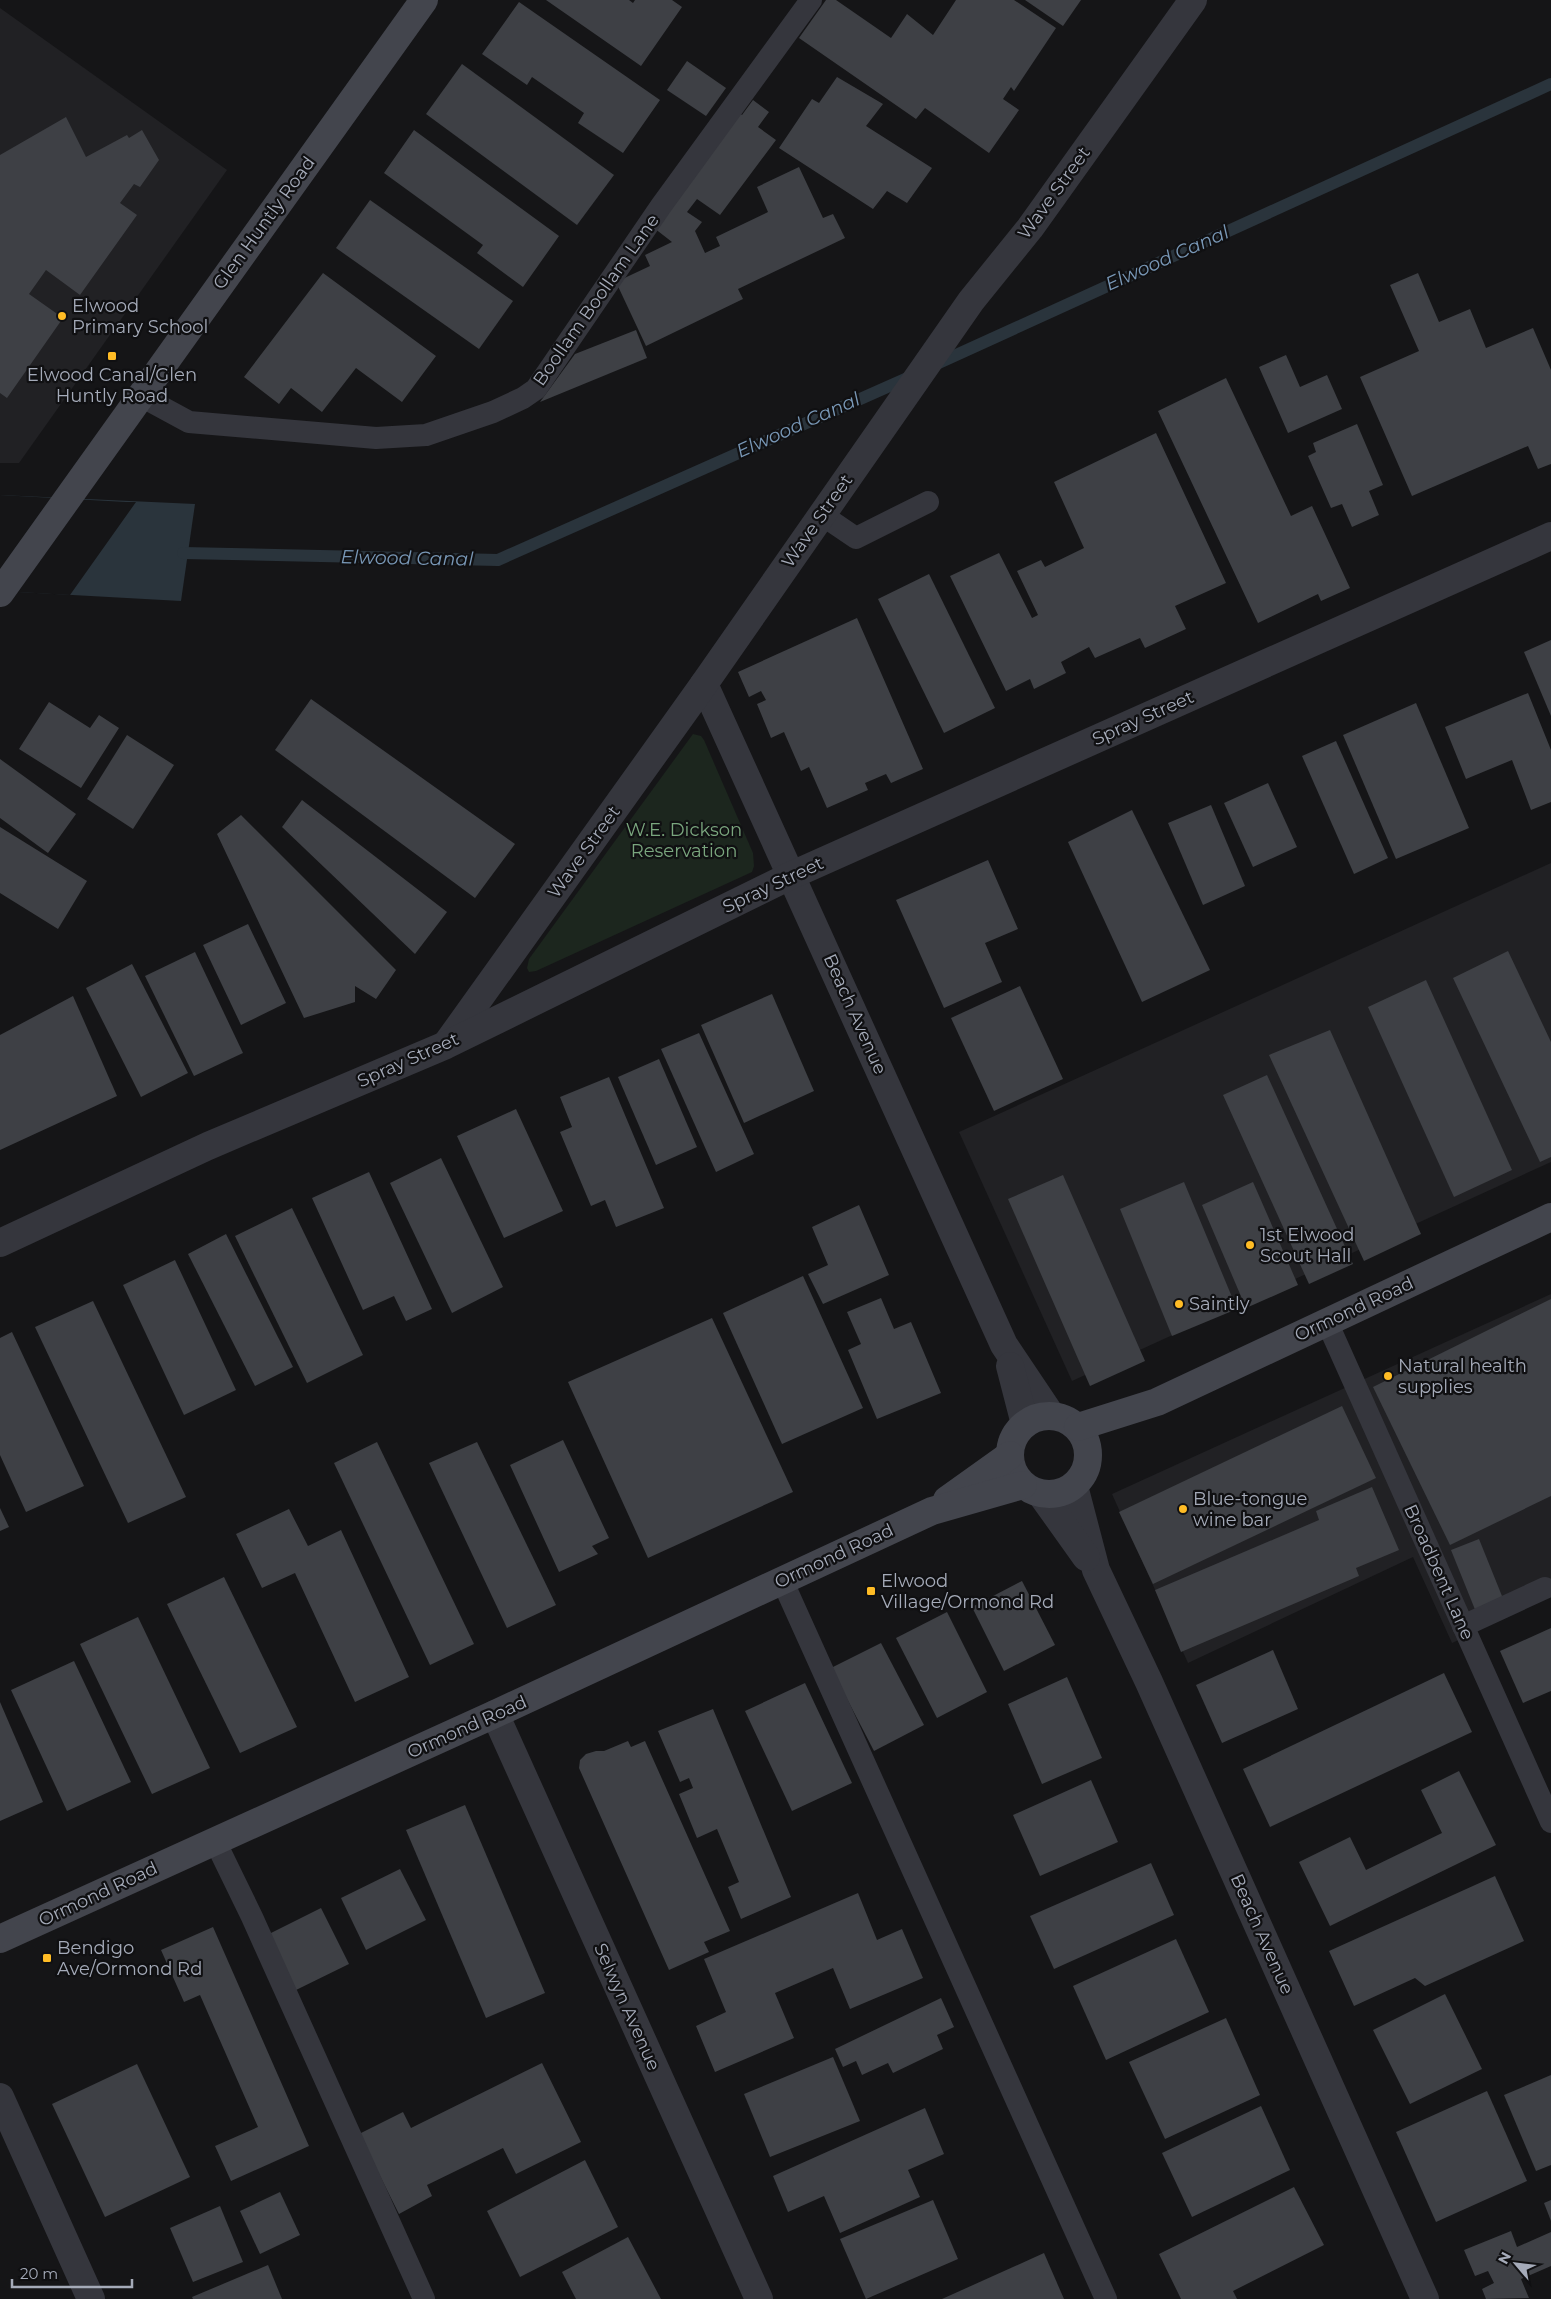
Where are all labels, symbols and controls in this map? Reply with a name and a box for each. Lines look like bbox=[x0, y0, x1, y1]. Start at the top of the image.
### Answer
street label: Wave Street bbox=[1013, 142, 1095, 244]
street label: Glen Huntly Road bbox=[208, 152, 320, 294]
street label: Boollam Boollam Lane bbox=[528, 210, 664, 390]
water label: Elwood Canal bbox=[1102, 220, 1233, 296]
place label: Elwood Primary School bbox=[72, 295, 208, 338]
marker: Elwood Primary School bbox=[56, 310, 68, 322]
marker: Elwood Canal/Glen Huntly Road bbox=[106, 350, 118, 362]
place label: Elwood Canal/Glen Huntly Road bbox=[27, 364, 197, 407]
water label: Elwood Canal bbox=[733, 387, 864, 463]
street label: Wave Street bbox=[777, 470, 857, 572]
water label: Elwood Canal bbox=[340, 545, 475, 571]
street label: Spray Street bbox=[1089, 686, 1197, 750]
street label: Wave Street bbox=[543, 801, 625, 903]
park label: W.E. Dickson Reservation bbox=[626, 819, 742, 862]
street label: Spray Street bbox=[719, 852, 827, 918]
street label: Beach Avenue bbox=[819, 950, 891, 1078]
street label: Spray Street bbox=[354, 1028, 462, 1092]
place label: 1st Elwood Scout Hall bbox=[1260, 1224, 1355, 1267]
marker: 1st Elwood Scout Hall bbox=[1244, 1239, 1256, 1251]
street label: Ormond Road bbox=[1291, 1272, 1417, 1346]
place label: Saintly bbox=[1189, 1293, 1250, 1315]
marker: Saintly bbox=[1173, 1298, 1185, 1310]
place label: Natural health supplies bbox=[1398, 1355, 1527, 1398]
marker: Natural health supplies bbox=[1382, 1370, 1394, 1382]
place label: Blue-tongue wine bar bbox=[1193, 1488, 1307, 1531]
street label: Broadbent Lane bbox=[1399, 1501, 1479, 1643]
marker: Blue-tongue wine bar bbox=[1177, 1503, 1189, 1515]
street label: Ormond Road bbox=[771, 1519, 897, 1593]
place label: Elwood Village/Ormond Rd bbox=[881, 1570, 1054, 1613]
marker: Elwood Village/Ormond Rd bbox=[865, 1585, 877, 1597]
street label: Ormond Road bbox=[404, 1691, 530, 1763]
street label: Ormond Road bbox=[35, 1857, 161, 1931]
street label: Beach Avenue bbox=[1226, 1870, 1298, 1998]
place label: Bendigo Ave/Ormond Rd bbox=[57, 1937, 202, 1980]
street label: Selwyn Avenue bbox=[589, 1940, 665, 2074]
marker: Bendigo Ave/Ormond Rd bbox=[41, 1952, 53, 1964]
north arrow bbox=[1491, 2239, 1541, 2289]
text: N bbox=[1494, 2249, 1515, 2267]
scale bar bbox=[12, 2256, 132, 2288]
text: 20 m bbox=[20, 2264, 58, 2283]

